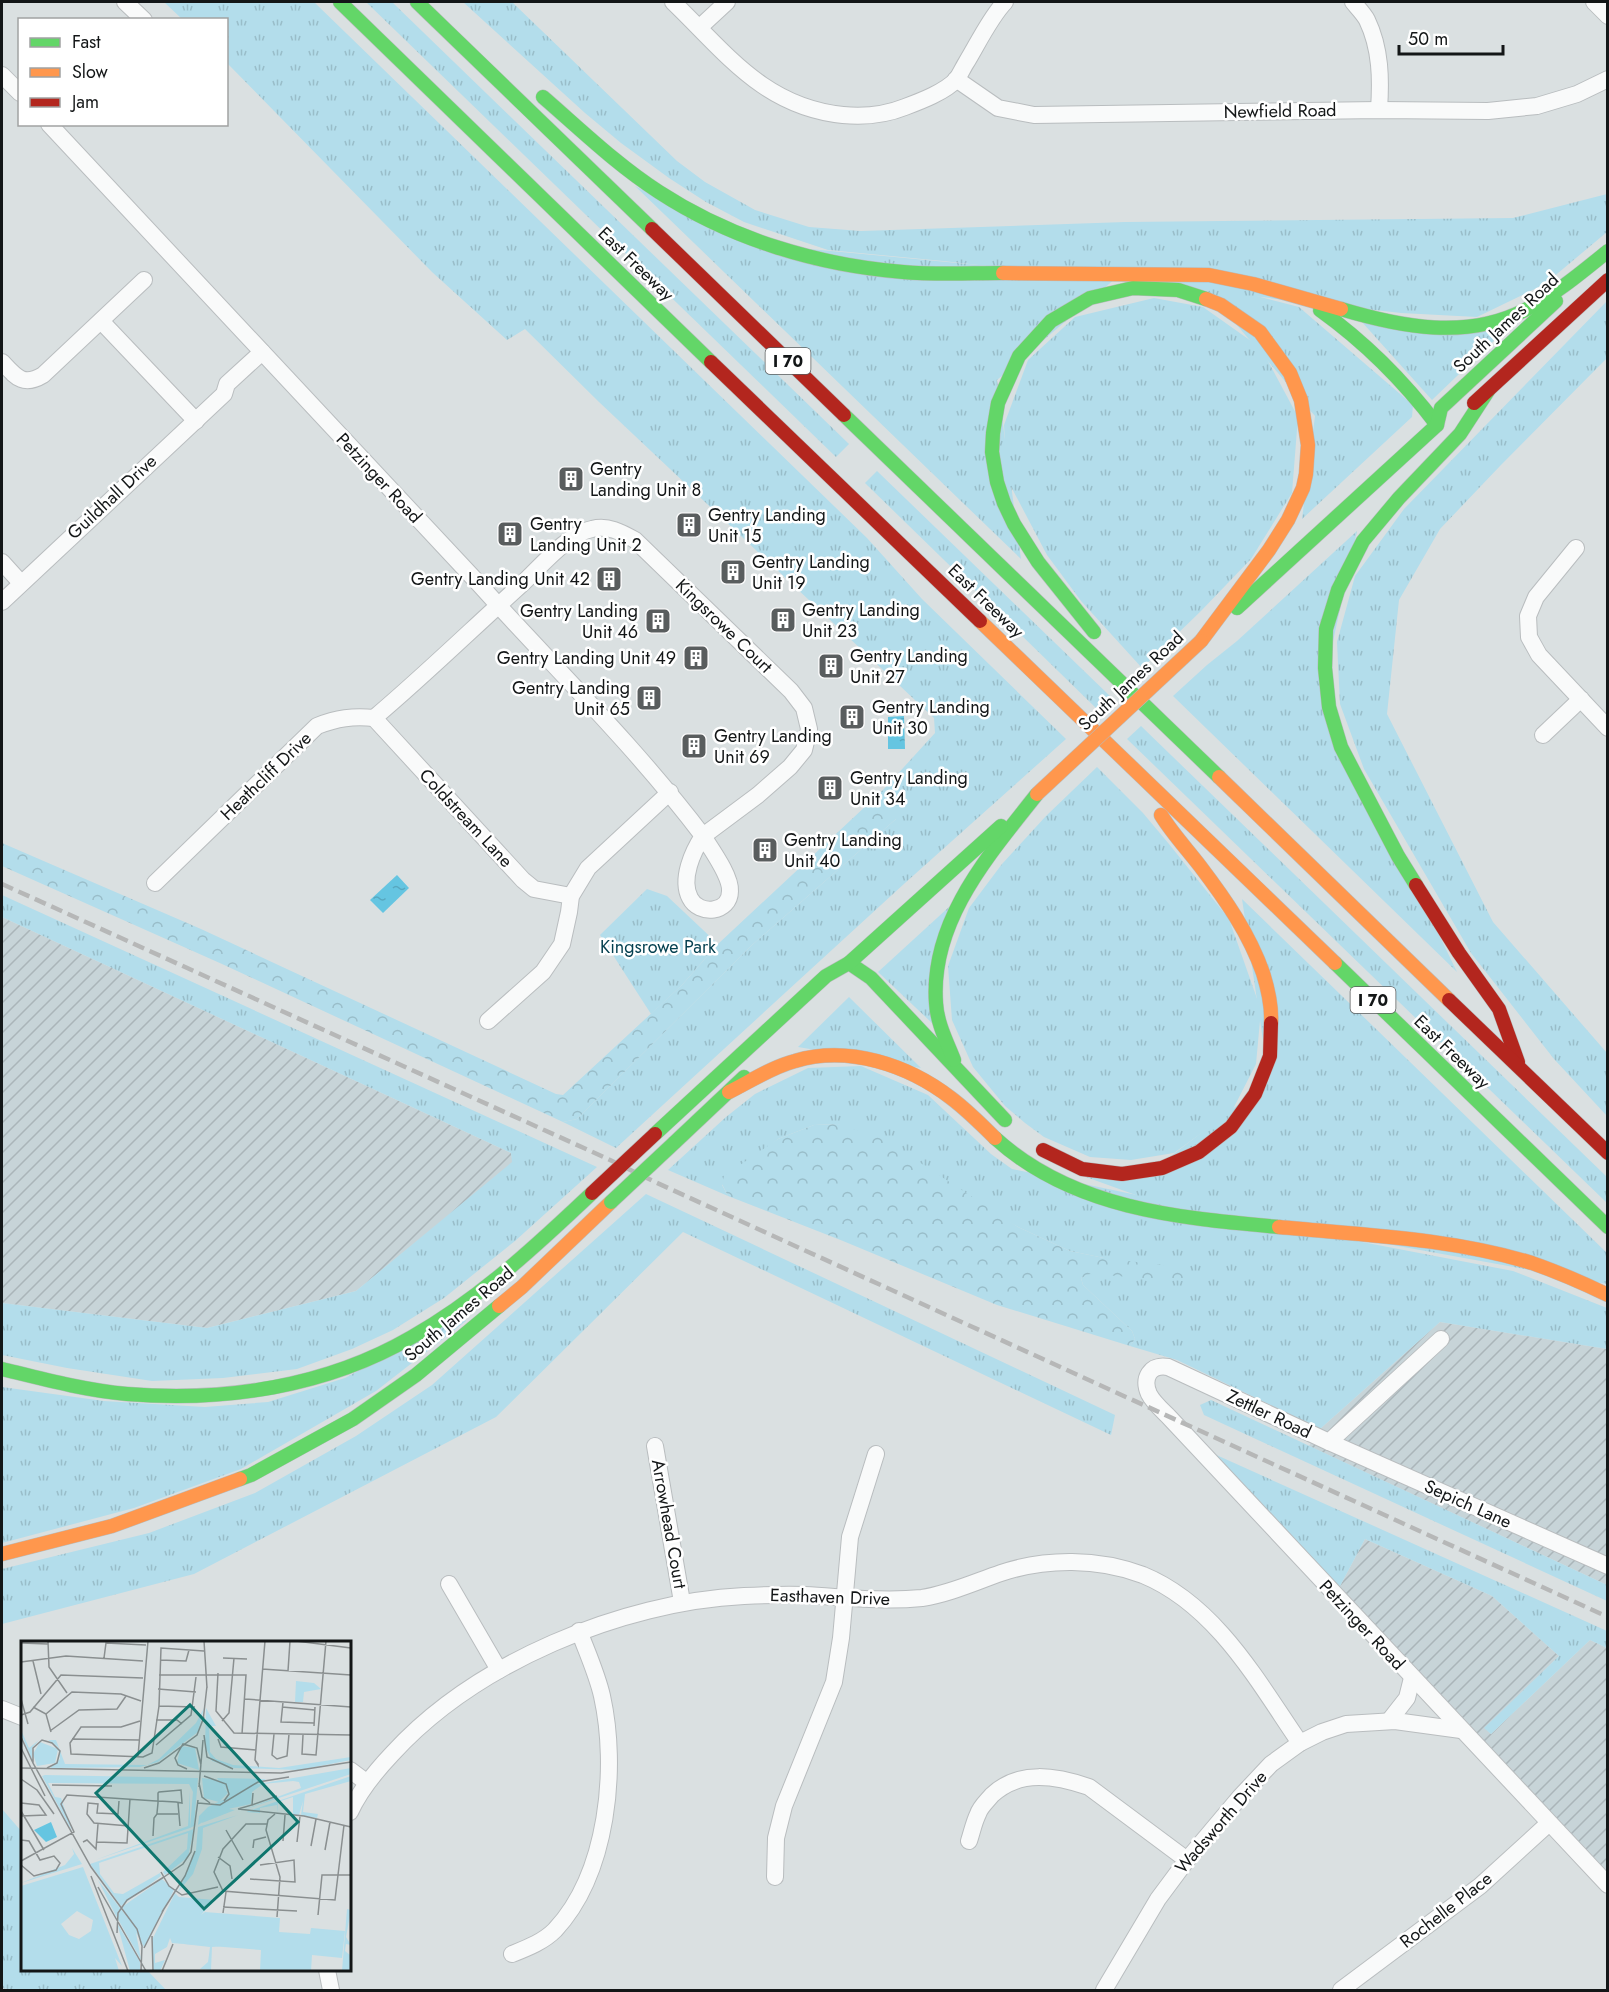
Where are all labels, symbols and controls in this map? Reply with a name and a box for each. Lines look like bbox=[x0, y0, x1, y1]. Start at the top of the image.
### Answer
legend bbox=[18, 18, 228, 126]
scale bar bbox=[1399, 18, 1502, 56]
text: 50 m bbox=[1408, 26, 1448, 52]
text: Fast bbox=[72, 29, 101, 55]
text: Slow bbox=[72, 59, 109, 85]
text: Jam bbox=[70, 89, 99, 115]
street label: Newfield Road bbox=[1223, 97, 1337, 125]
street label: East Freeway bbox=[592, 221, 680, 307]
street label: South James Road bbox=[1447, 267, 1565, 379]
road number: I 70 bbox=[766, 348, 810, 374]
street label: Petzinger Road bbox=[330, 427, 428, 529]
street label: Guildhall Drive bbox=[61, 449, 163, 545]
place label: Gentry Landing Unit 8 bbox=[590, 456, 701, 503]
building icon: Gentry Landing Unit 8 bbox=[556, 464, 586, 494]
place label: Gentry Landing Unit 15 bbox=[708, 502, 826, 549]
building icon: Gentry Landing Unit 15 bbox=[674, 510, 704, 540]
place label: Gentry Landing Unit 2 bbox=[530, 511, 642, 558]
building icon: Gentry Landing Unit 2 bbox=[495, 519, 525, 549]
place label: Gentry Landing Unit 19 bbox=[752, 549, 870, 596]
building icon: Gentry Landing Unit 19 bbox=[718, 557, 748, 587]
street label: East Freeway bbox=[942, 558, 1030, 644]
building icon: Gentry Landing Unit 42 bbox=[594, 564, 624, 594]
place label: Gentry Landing Unit 42 bbox=[411, 566, 590, 592]
street label: Kingsrowe Court bbox=[670, 573, 779, 680]
place label: Gentry Landing Unit 23 bbox=[802, 597, 920, 644]
place label: Gentry Landing Unit 46 bbox=[520, 598, 638, 645]
building icon: Gentry Landing Unit 23 bbox=[768, 605, 798, 635]
building icon: Gentry Landing Unit 46 bbox=[643, 606, 673, 636]
street label: South James Road bbox=[1072, 625, 1190, 737]
building icon: Gentry Landing Unit 49 bbox=[681, 643, 711, 673]
place label: Gentry Landing Unit 27 bbox=[850, 643, 968, 690]
place label: Gentry Landing Unit 49 bbox=[497, 645, 676, 671]
building icon: Gentry Landing Unit 27 bbox=[816, 651, 846, 681]
place label: Gentry Landing Unit 65 bbox=[512, 675, 630, 722]
building icon: Gentry Landing Unit 65 bbox=[634, 683, 664, 713]
place label: Gentry Landing Unit 30 bbox=[872, 694, 990, 741]
building icon: Gentry Landing Unit 30 bbox=[837, 702, 867, 732]
place label: Gentry Landing Unit 69 bbox=[714, 723, 832, 770]
street label: Heathcliff Drive bbox=[215, 726, 317, 826]
building icon: Gentry Landing Unit 69 bbox=[679, 731, 709, 761]
street label: Coldstream Lane bbox=[413, 763, 519, 873]
place label: Gentry Landing Unit 34 bbox=[850, 765, 968, 812]
building icon: Gentry Landing Unit 34 bbox=[815, 773, 845, 803]
place label: Gentry Landing Unit 40 bbox=[784, 827, 902, 874]
building icon: Gentry Landing Unit 40 bbox=[750, 835, 780, 865]
park label: Kingsrowe Park bbox=[600, 934, 716, 960]
road number: I 70 bbox=[1350, 987, 1396, 1013]
street label: East Freeway bbox=[1408, 1009, 1496, 1095]
street label: South James Road bbox=[399, 1260, 519, 1368]
street label: Zettler Road bbox=[1222, 1383, 1316, 1445]
street label: Arrowhead Court bbox=[645, 1457, 693, 1591]
street label: Sepich Lane bbox=[1420, 1473, 1516, 1535]
street label: Petzinger Road bbox=[1313, 1574, 1411, 1676]
street label: Easthaven Drive bbox=[770, 1582, 890, 1612]
inset map bbox=[21, 1641, 351, 1971]
street label: Wadsworth Drive bbox=[1169, 1765, 1273, 1879]
street label: Rochelle Place bbox=[1394, 1866, 1498, 1954]

